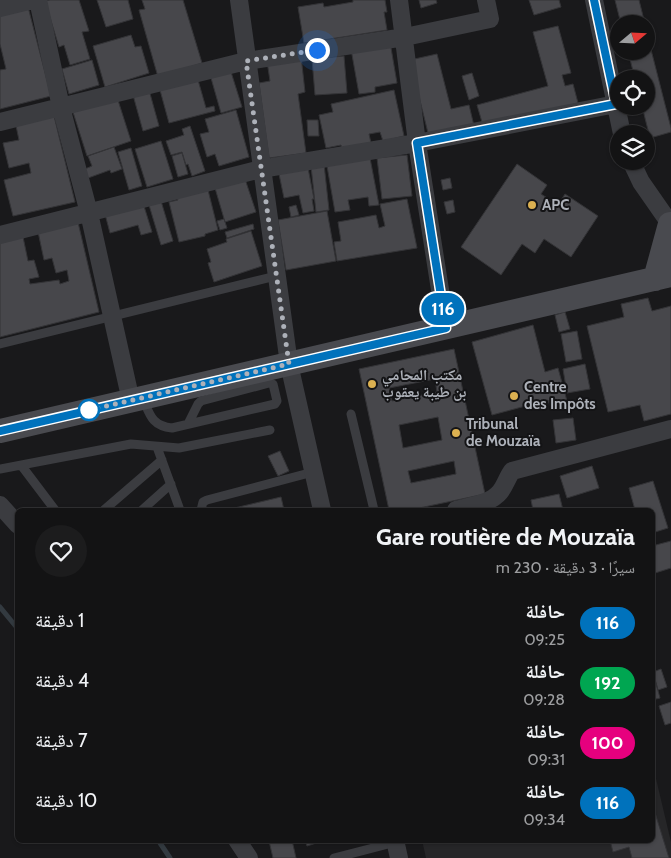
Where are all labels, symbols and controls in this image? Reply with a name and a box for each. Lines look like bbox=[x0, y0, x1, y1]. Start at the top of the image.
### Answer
north arrow bbox=[610, 15, 655, 60]
map controls bbox=[610, 15, 655, 170]
your location bbox=[305, 38, 330, 63]
button: locate bbox=[610, 70, 655, 115]
button: layers bbox=[610, 125, 655, 170]
place label: APC bbox=[542, 196, 569, 214]
marker: APC bbox=[526, 199, 538, 211]
line badge: 116 bbox=[414, 293, 472, 325]
text: 116 bbox=[431, 298, 455, 320]
place label: مكتب المحامي بن طيبة يعقوب bbox=[382, 366, 466, 401]
marker: مكتب المحامي بن طيبة يعقوب bbox=[366, 378, 378, 390]
place label: Centre des Impôts bbox=[524, 378, 596, 413]
marker: Centre des Impôts bbox=[508, 390, 520, 402]
unlabelled marker bbox=[78, 399, 100, 421]
place label: Tribunal de Mouzaïa bbox=[466, 415, 541, 450]
marker: Tribunal de Mouzaïa bbox=[450, 427, 462, 439]
text: Gare routière de Mouzaïa bbox=[376, 522, 635, 551]
button: heart bbox=[35, 525, 87, 577]
text: سيرًا · 3 دقيقة · 230 m bbox=[496, 558, 635, 577]
text: حافلة bbox=[526, 600, 565, 623]
text: 1 دقيقة bbox=[35, 609, 84, 632]
text: 116 bbox=[596, 612, 619, 634]
text: 09:25 bbox=[524, 630, 565, 649]
text: حافلة bbox=[526, 660, 565, 683]
text: 4 دقيقة bbox=[35, 669, 89, 692]
text: 192 bbox=[594, 672, 621, 694]
text: 09:28 bbox=[523, 690, 565, 709]
text: حافلة bbox=[526, 720, 565, 743]
text: 7 دقيقة bbox=[35, 729, 87, 752]
text: 100 bbox=[591, 732, 624, 754]
text: 09:31 bbox=[528, 750, 565, 769]
text: حافلة bbox=[526, 780, 565, 803]
text: 10 دقيقة bbox=[35, 789, 97, 812]
text: 116 bbox=[596, 792, 619, 814]
text: 09:34 bbox=[524, 810, 565, 829]

